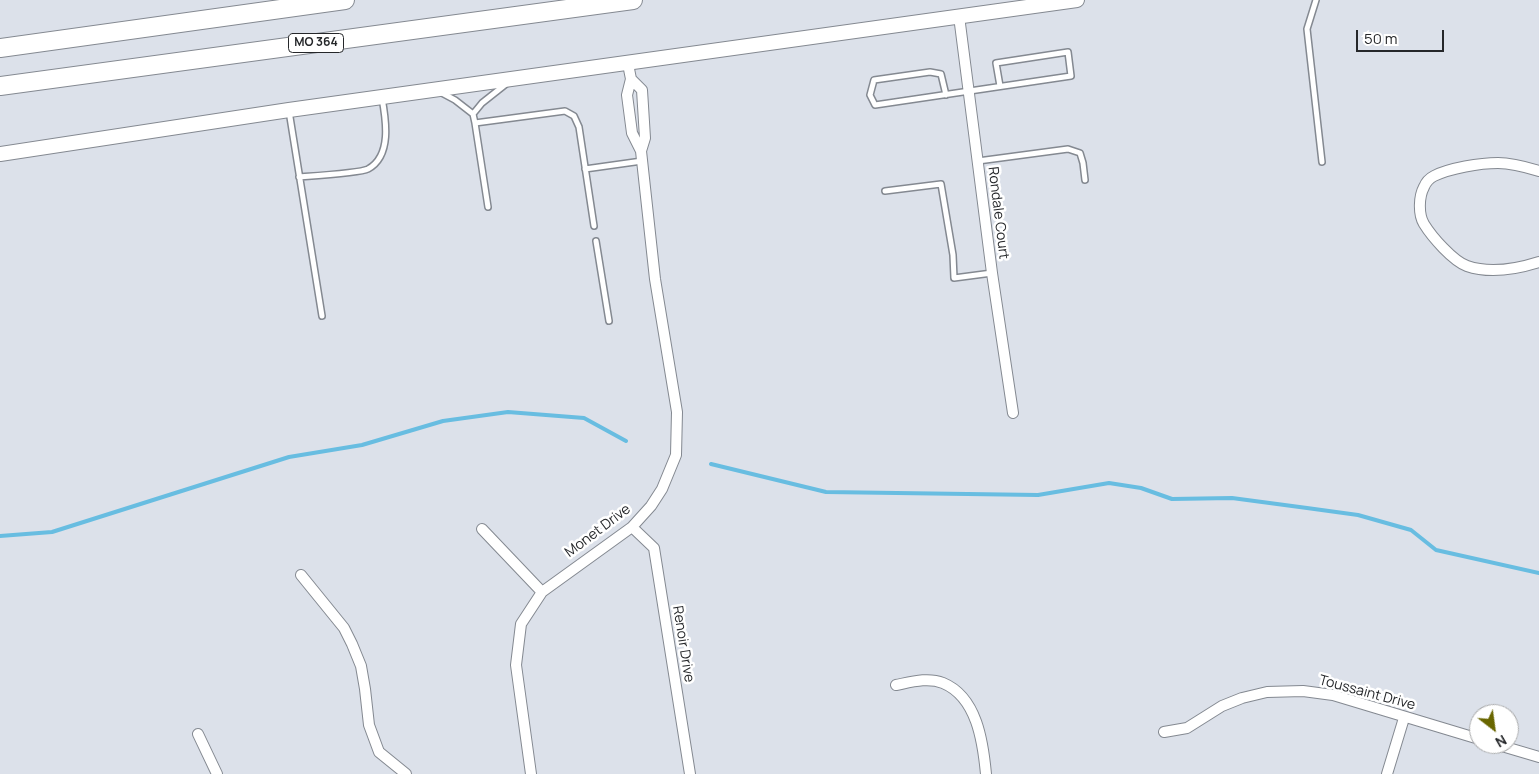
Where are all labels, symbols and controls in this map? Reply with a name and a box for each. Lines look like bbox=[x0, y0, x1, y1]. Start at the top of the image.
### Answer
scale bar bbox=[1359, 20, 1446, 52]
text: 50 m bbox=[1364, 28, 1398, 49]
road number: MO 364 bbox=[288, 34, 344, 52]
street label: Rondale Court bbox=[984, 166, 1012, 260]
street label: Monet Drive bbox=[562, 501, 634, 561]
street label: Renoir Drive bbox=[669, 605, 697, 683]
street label: Toussaint Drive bbox=[1317, 672, 1417, 714]
north arrow bbox=[1469, 704, 1519, 754]
text: N bbox=[1492, 731, 1510, 752]

